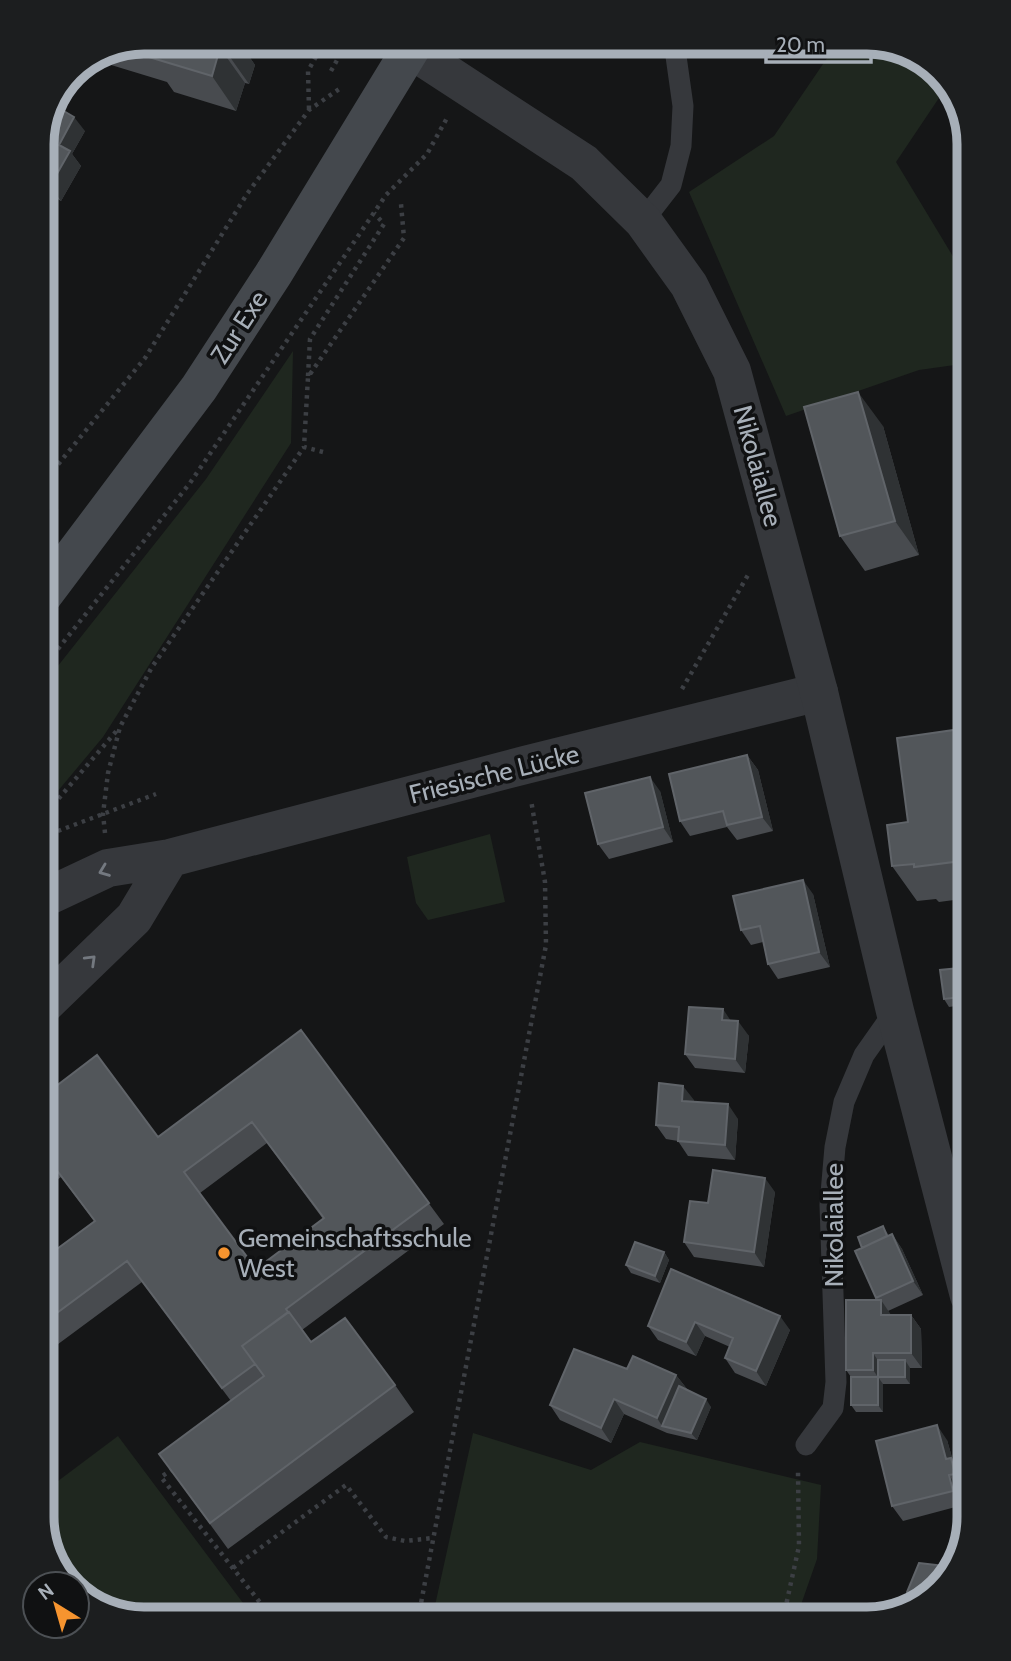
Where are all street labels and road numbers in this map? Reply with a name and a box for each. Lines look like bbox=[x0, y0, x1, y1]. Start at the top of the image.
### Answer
street label: Zur Exe bbox=[204, 284, 274, 370]
street label: Nikolaiallee bbox=[726, 402, 790, 530]
street label: Friesische Lücke bbox=[406, 737, 582, 811]
street label: Nikolaiallee bbox=[818, 1163, 850, 1287]

